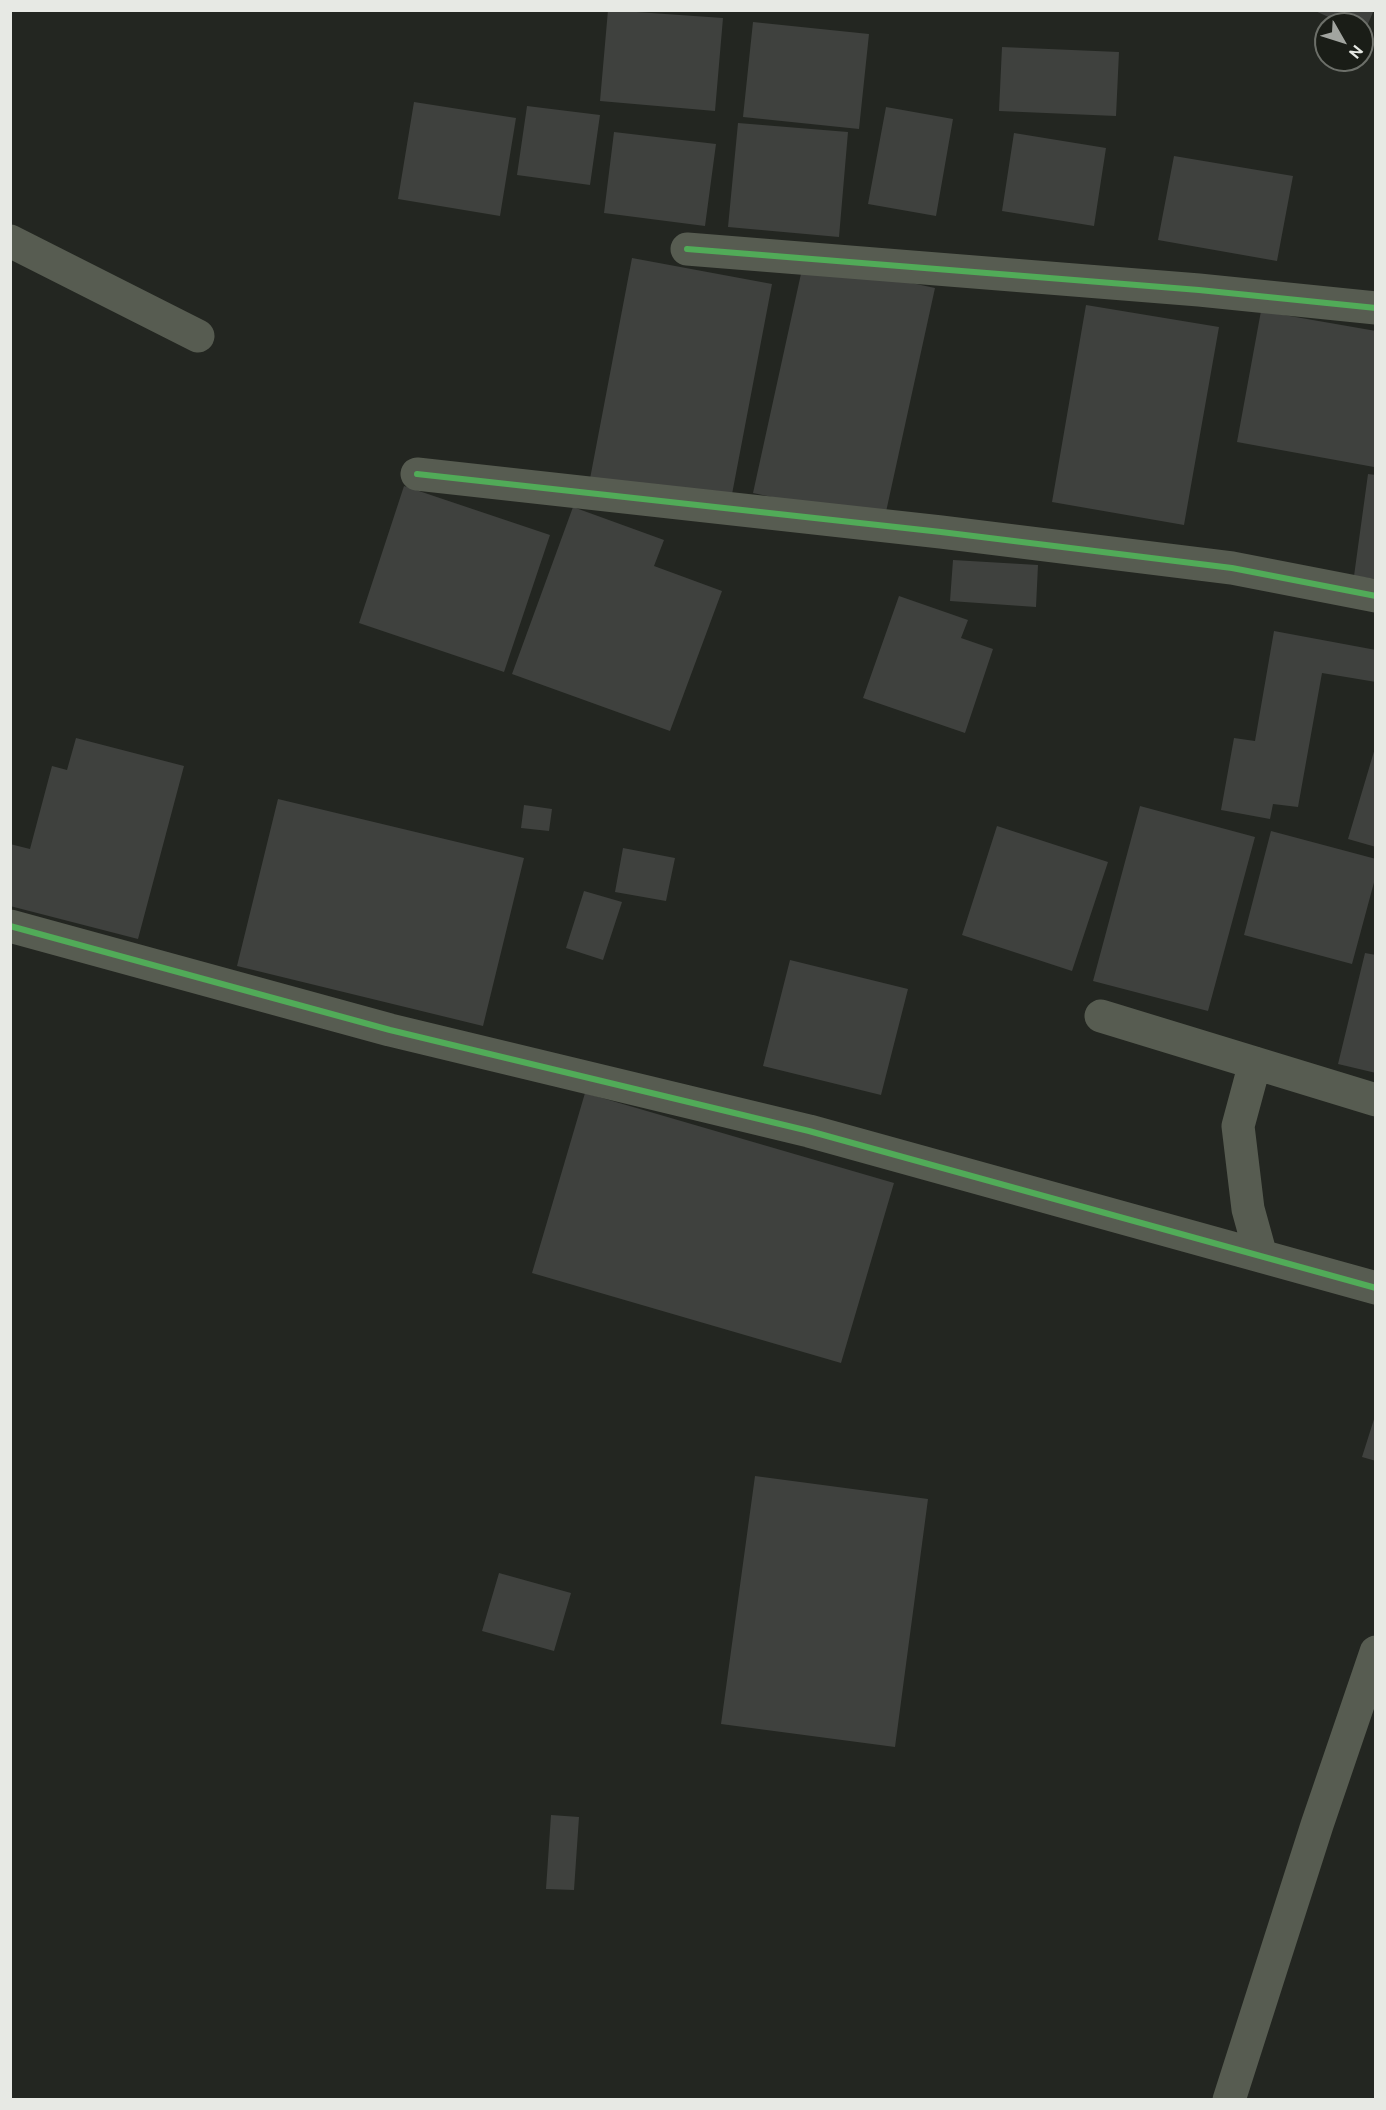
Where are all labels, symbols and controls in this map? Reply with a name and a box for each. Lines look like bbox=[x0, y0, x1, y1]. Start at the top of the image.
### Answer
north arrow bbox=[1314, 12, 1374, 72]
text: N bbox=[1346, 42, 1367, 62]

